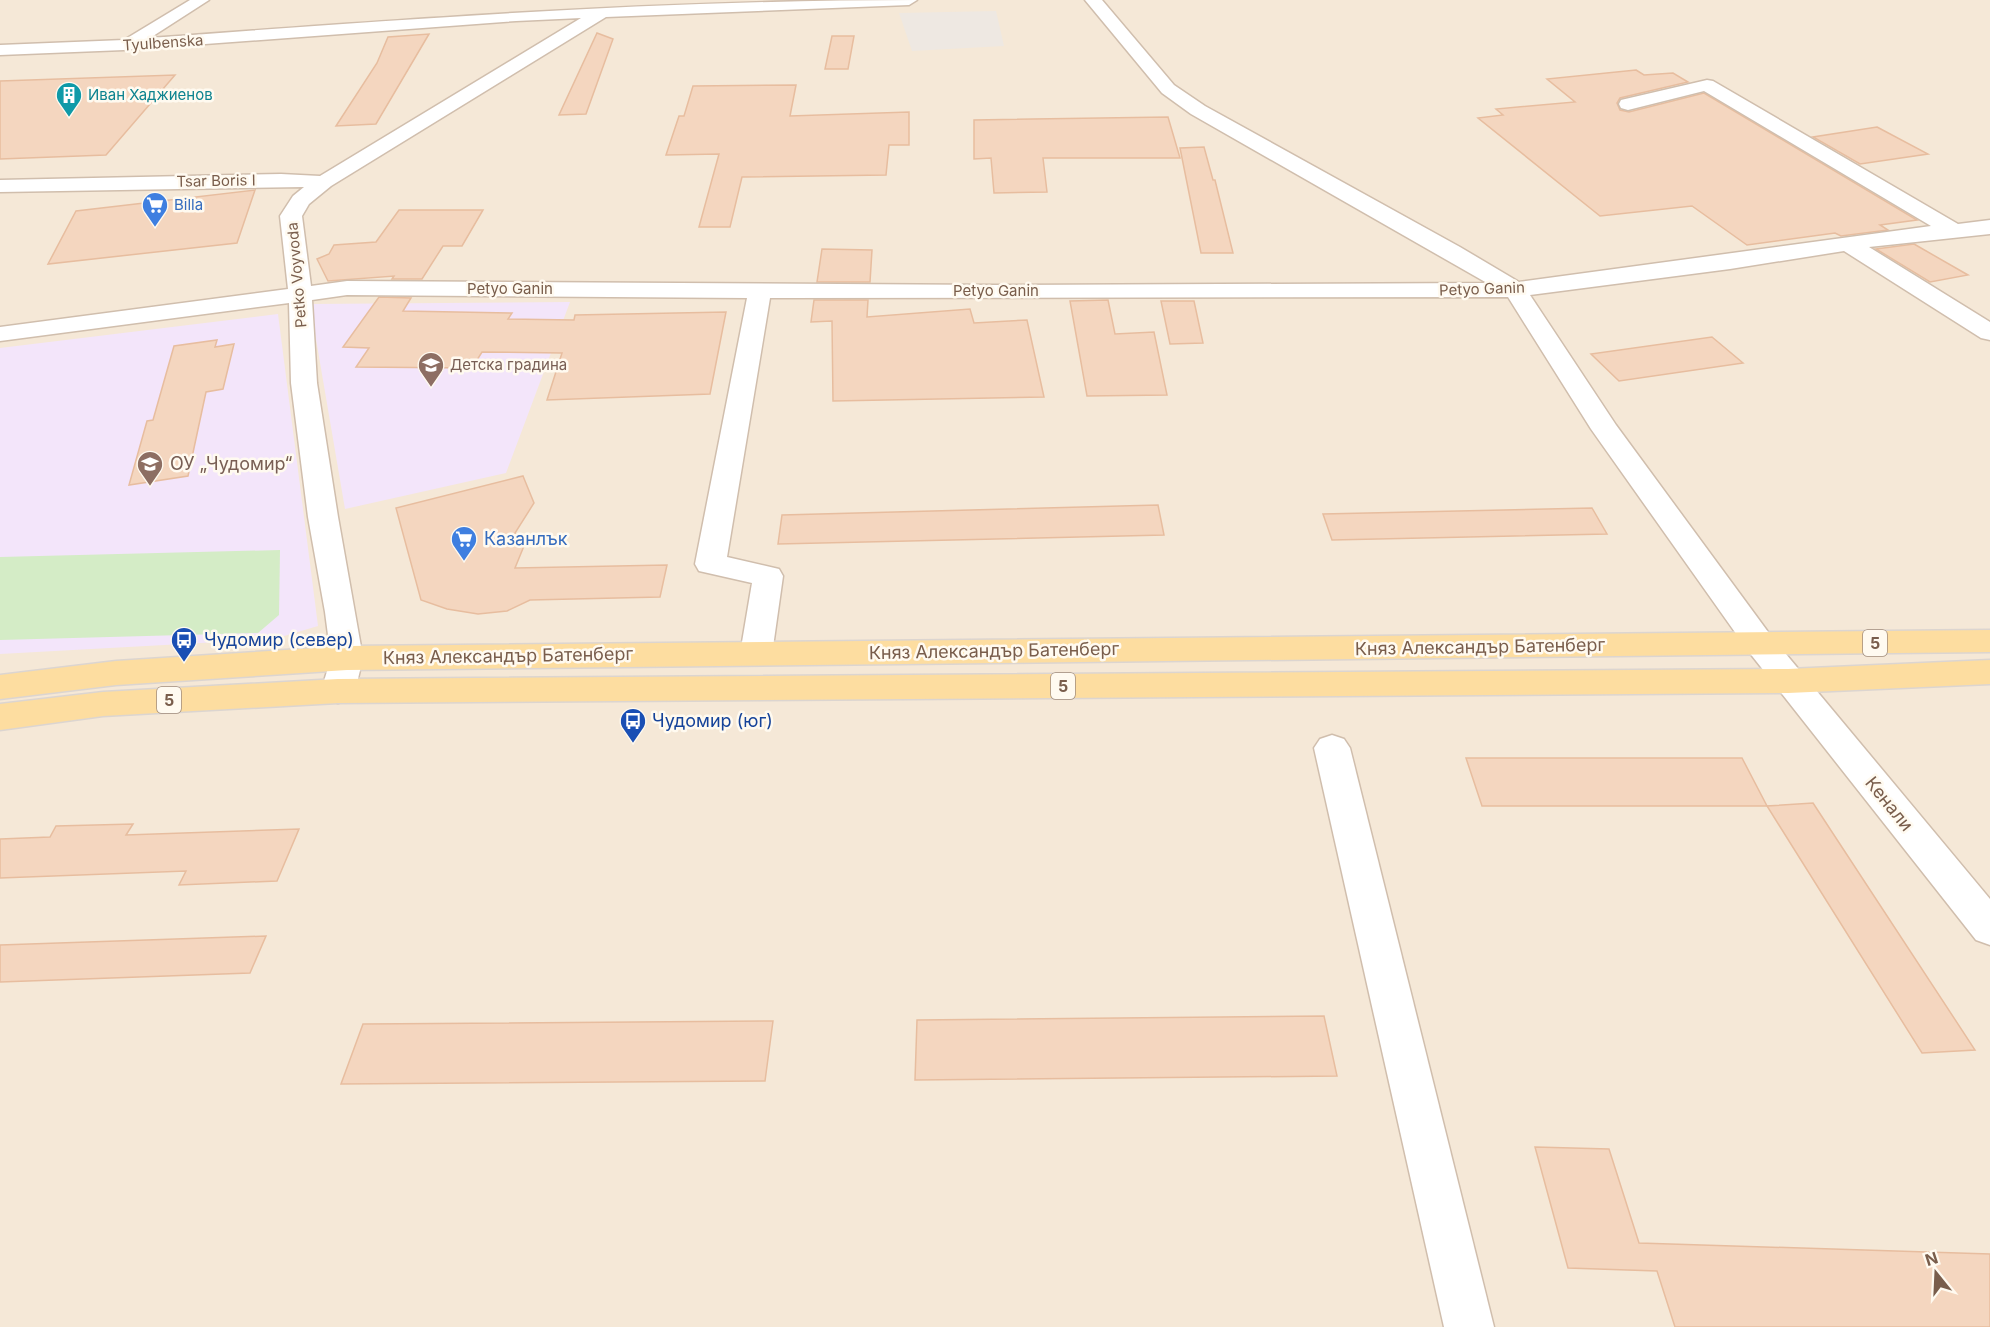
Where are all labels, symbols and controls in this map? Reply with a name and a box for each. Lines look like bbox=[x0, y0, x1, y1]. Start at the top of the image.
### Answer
street label: Tyulbenska bbox=[122, 30, 204, 55]
building icon: Иван Хаджиенов bbox=[54, 80, 84, 118]
place label: Иван Хаджиенов bbox=[88, 85, 213, 104]
street label: Tsar Boris I bbox=[176, 170, 256, 191]
supermarket icon: Billa bbox=[140, 190, 170, 228]
place label: Billa bbox=[174, 195, 203, 214]
street label: Petko Voyvoda bbox=[282, 222, 311, 329]
street label: Petyo Ganin bbox=[1439, 278, 1525, 299]
street label: Petyo Ganin bbox=[467, 279, 553, 298]
street label: Petyo Ganin bbox=[953, 281, 1039, 300]
school or university icon: Детска градина bbox=[416, 350, 446, 388]
place label: Детска градина bbox=[450, 355, 567, 374]
school or university icon: ОУ „Чудомир“ bbox=[135, 449, 165, 487]
place label: ОУ „Чудомир“ bbox=[170, 453, 292, 474]
supermarket icon: Казанлък bbox=[449, 524, 479, 562]
place label: Казанлък bbox=[484, 528, 568, 549]
bus stop icon: Чудомир (север) bbox=[169, 625, 199, 663]
place label: Чудомир (север) bbox=[204, 629, 354, 650]
road number: 5 bbox=[1863, 630, 1887, 656]
street label: Княз Александър Батенберг bbox=[1355, 634, 1606, 659]
street label: Княз Александър Батенберг bbox=[869, 638, 1120, 663]
street label: Княз Александър Батенберг bbox=[383, 643, 634, 668]
road number: 5 bbox=[1051, 673, 1075, 699]
road number: 5 bbox=[157, 687, 181, 713]
bus stop icon: Чудомир (юг) bbox=[618, 706, 648, 744]
place label: Чудомир (юг) bbox=[652, 710, 773, 731]
street label: Кенали bbox=[1861, 772, 1918, 835]
north arrow bbox=[1906, 1243, 1966, 1303]
text: N bbox=[1922, 1247, 1940, 1270]

